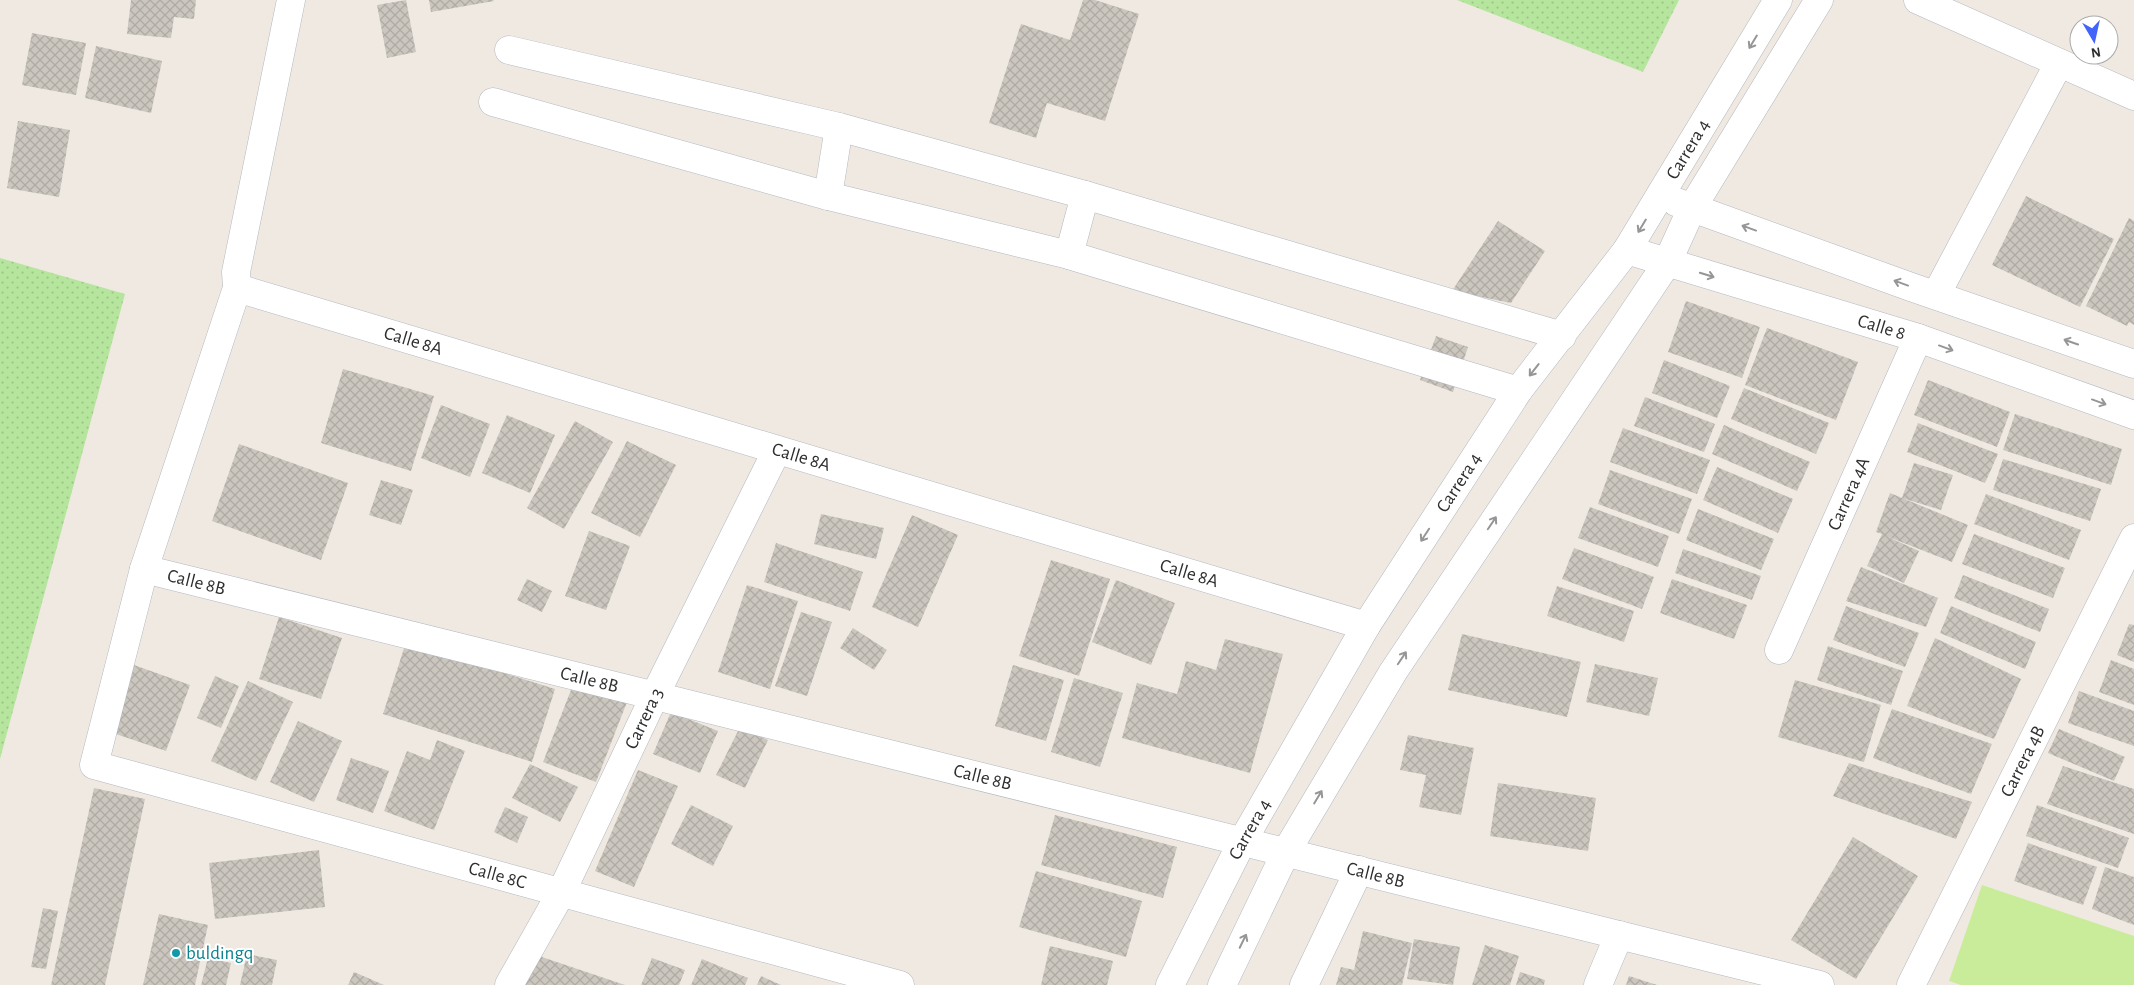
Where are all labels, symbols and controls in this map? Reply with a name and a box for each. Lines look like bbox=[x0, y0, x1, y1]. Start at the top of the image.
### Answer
north arrow bbox=[2069, 15, 2119, 65]
one-way arrow bbox=[1747, 34, 1757, 48]
text: N bbox=[2090, 44, 2102, 60]
street label: Carrera 4 bbox=[1663, 116, 1713, 183]
one-way arrow bbox=[1636, 219, 1646, 233]
one-way arrow bbox=[1741, 223, 1757, 232]
one-way arrow bbox=[1699, 270, 1715, 280]
one-way arrow bbox=[1894, 278, 1910, 287]
street label: Calle 8 bbox=[1855, 311, 1908, 343]
street label: Calle 8A bbox=[382, 323, 445, 358]
one-way arrow bbox=[2064, 337, 2080, 346]
one-way arrow bbox=[1938, 344, 1954, 353]
one-way arrow bbox=[1529, 363, 1540, 376]
one-way arrow bbox=[2091, 398, 2107, 407]
street label: Calle 8A bbox=[770, 439, 833, 475]
street label: Carrera 4 bbox=[1433, 449, 1485, 516]
street label: Carrera 4A bbox=[1824, 455, 1873, 533]
one-way arrow bbox=[1487, 516, 1498, 530]
one-way arrow bbox=[1420, 527, 1430, 541]
street label: Calle 8A bbox=[1158, 555, 1221, 591]
street label: Calle 8B bbox=[165, 566, 227, 598]
one-way arrow bbox=[1397, 651, 1407, 665]
street label: Calle 8B bbox=[558, 663, 621, 696]
street label: Carrera 3 bbox=[621, 685, 667, 752]
street label: Carrera 4B bbox=[1997, 723, 2048, 800]
street label: Calle 8B bbox=[952, 761, 1014, 793]
one-way arrow bbox=[1314, 791, 1324, 805]
street label: Carrera 4 bbox=[1225, 796, 1274, 863]
street label: Calle 8C bbox=[467, 858, 528, 892]
street label: Calle 8B bbox=[1345, 858, 1407, 891]
one-way arrow bbox=[1239, 934, 1248, 949]
place label: buldingq bbox=[186, 944, 253, 963]
marker: buldingq bbox=[170, 947, 182, 959]

